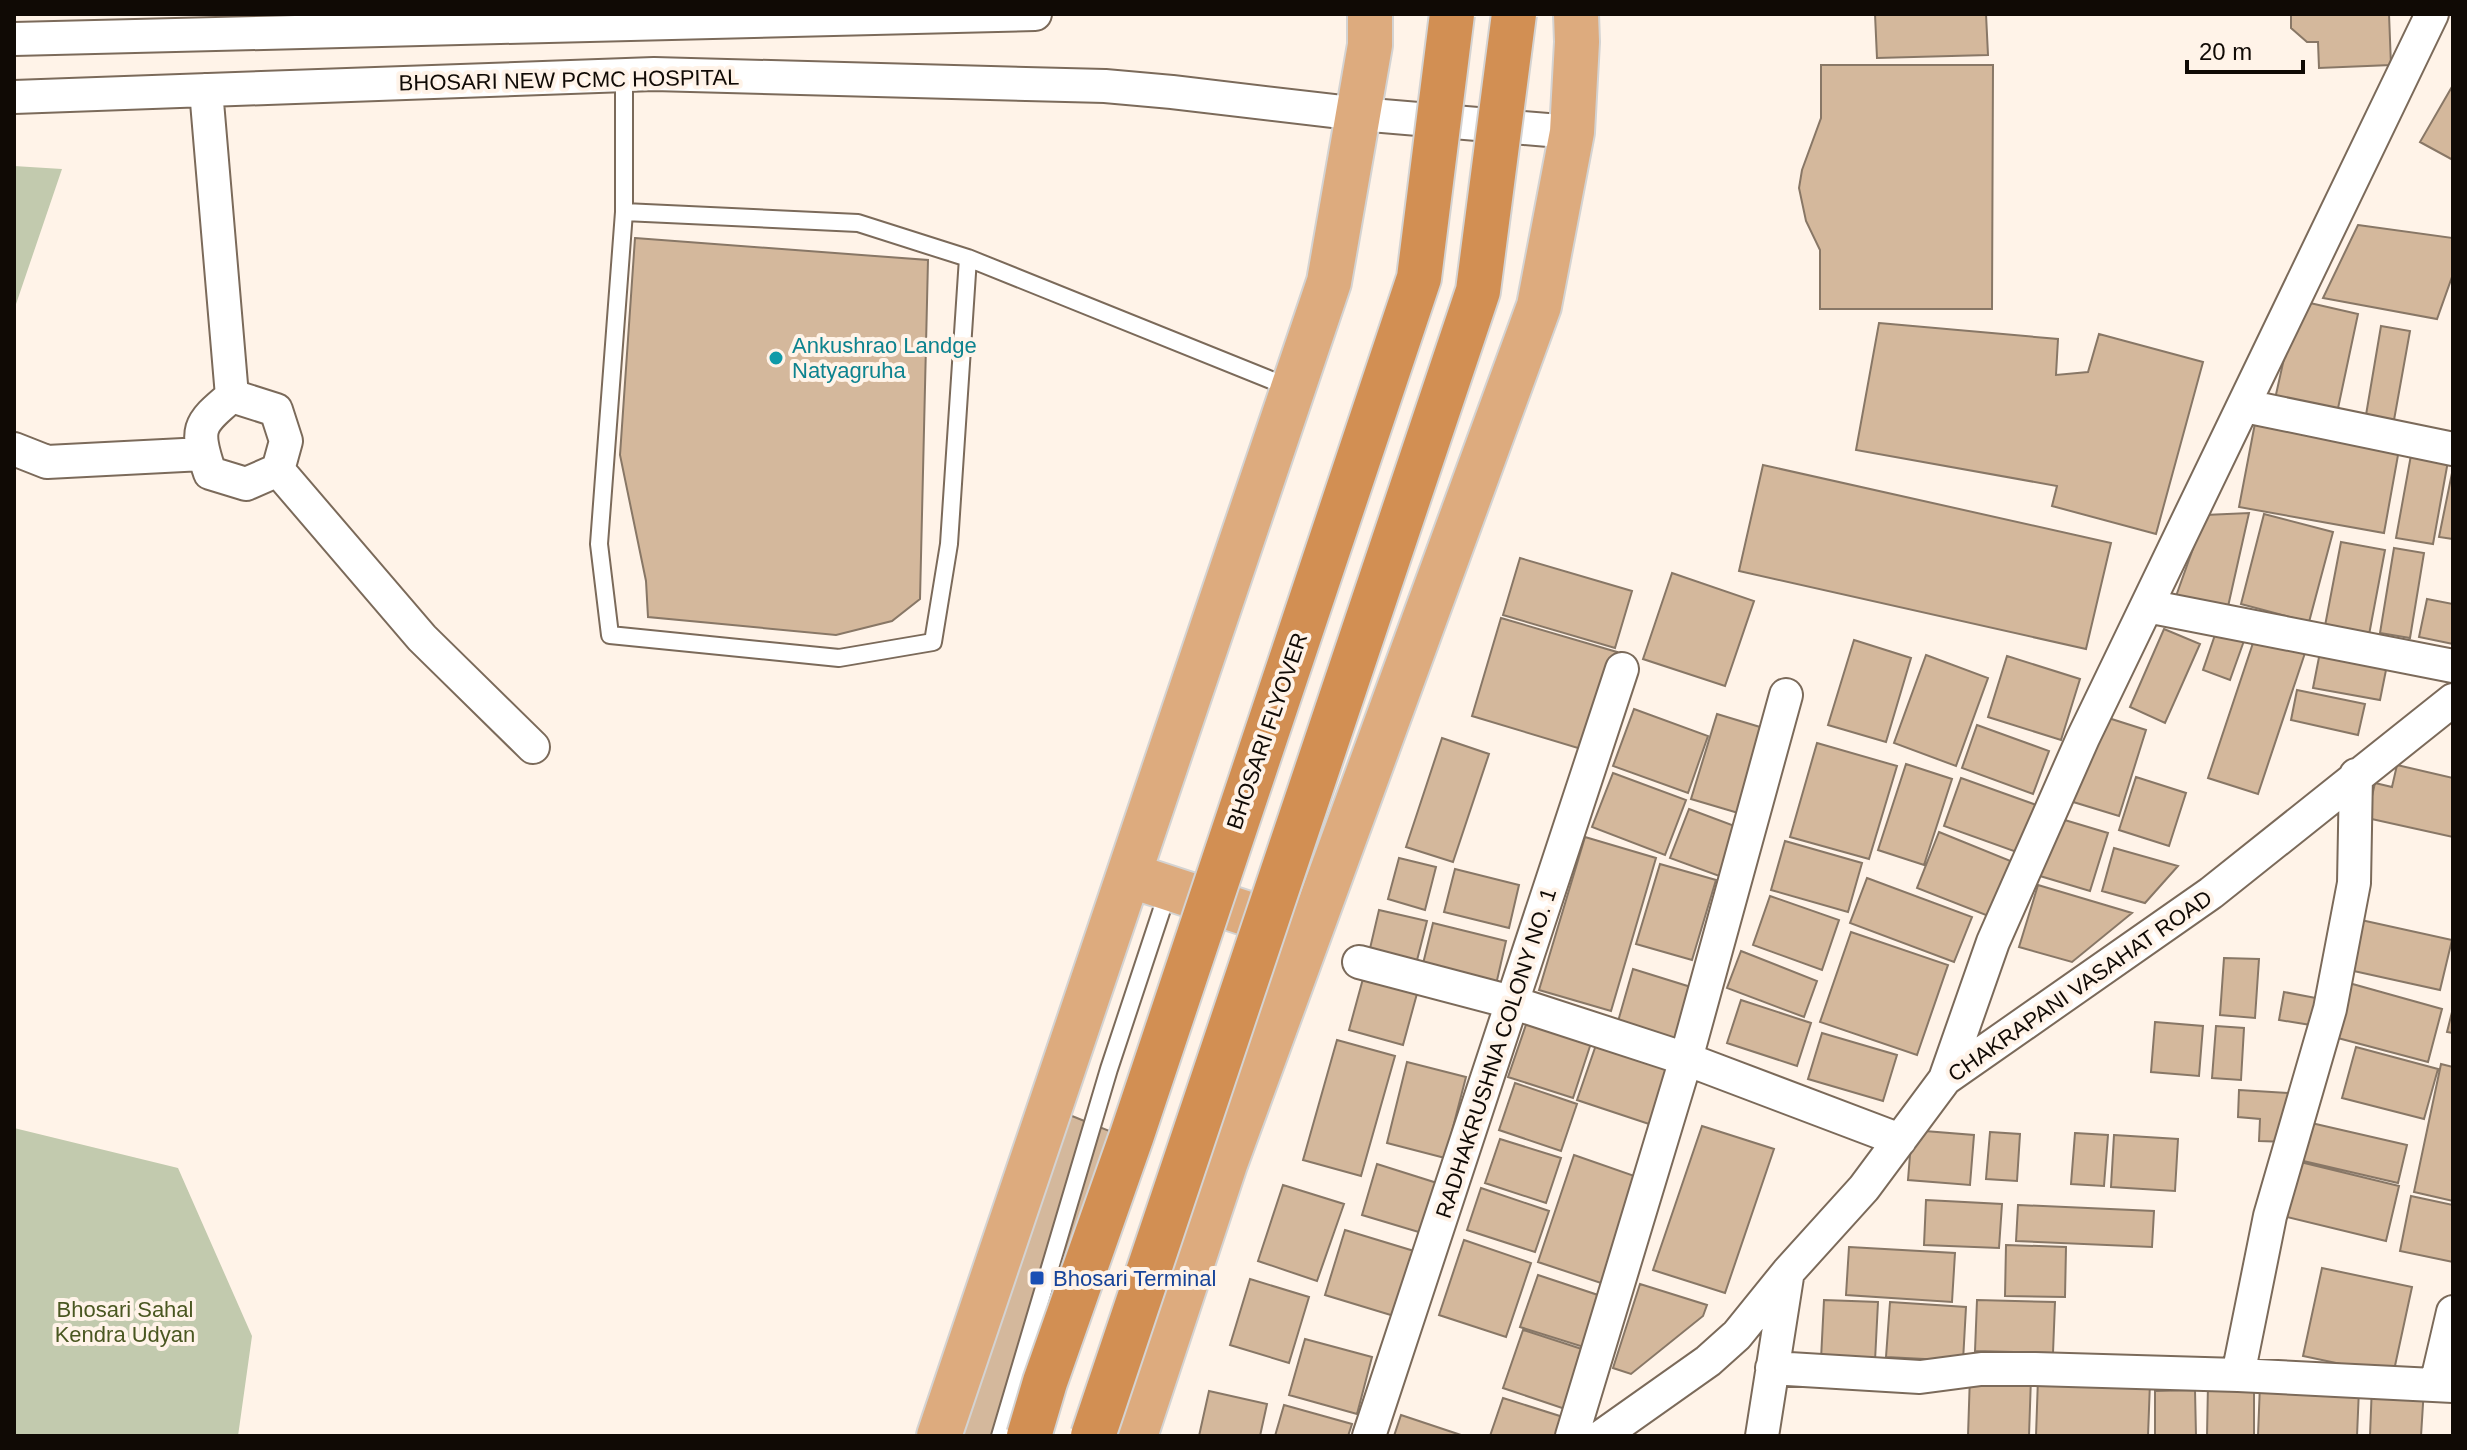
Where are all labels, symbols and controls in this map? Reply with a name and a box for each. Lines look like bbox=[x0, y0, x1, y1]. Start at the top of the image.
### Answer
scale bar bbox=[2187, 24, 2303, 74]
text: 20 m bbox=[2199, 38, 2252, 65]
street label: BHOSARI NEW PCMC HOSPITAL bbox=[398, 65, 740, 95]
place label: Ankushrao Landge Natyagruha bbox=[792, 333, 977, 383]
marker: Ankushrao Landge Natyagruha bbox=[767, 349, 785, 367]
street label: BHOSARI FLYOVER bbox=[1222, 629, 1312, 833]
street label: RADHAKRUSHNA COLONY NO. 1 bbox=[1431, 885, 1561, 1221]
street label: CHAKRAPANI VASAHAT ROAD bbox=[1943, 885, 2217, 1087]
place label: Bhosari Terminal bbox=[1053, 1266, 1216, 1291]
marker: Bhosari Terminal bbox=[1028, 1269, 1046, 1287]
park label: Bhosari Sahal Kendra Udyan bbox=[55, 1297, 195, 1347]

